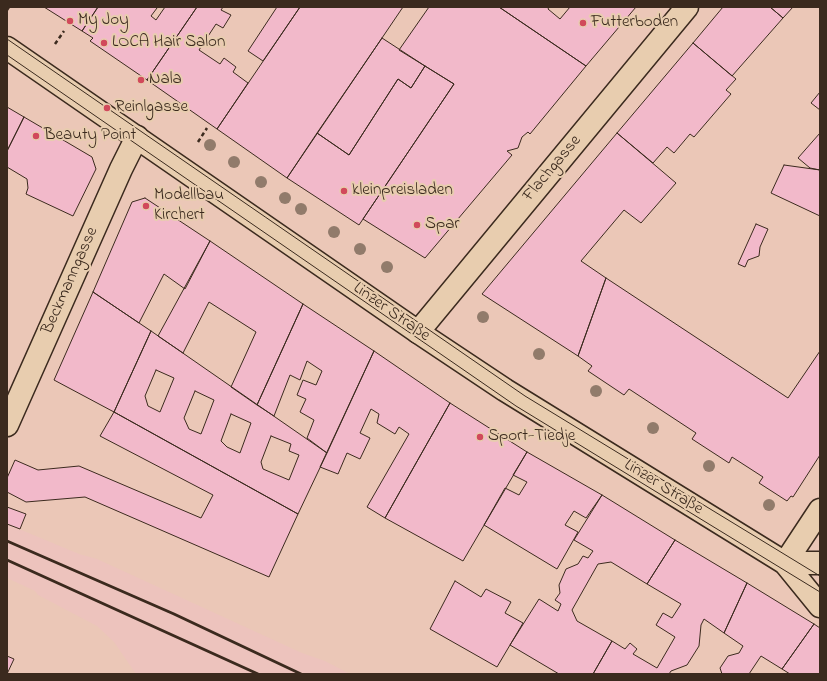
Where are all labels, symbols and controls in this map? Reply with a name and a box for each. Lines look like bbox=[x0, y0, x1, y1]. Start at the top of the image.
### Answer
place label: My Joy bbox=[78, 11, 129, 31]
place label: Futterboden bbox=[591, 13, 678, 33]
marker: My Joy bbox=[65, 16, 75, 26]
marker: Futterboden bbox=[578, 18, 588, 28]
place label: LOCA Hair Salon bbox=[112, 33, 225, 53]
marker: LOCA Hair Salon bbox=[99, 38, 109, 48]
place label: Nala bbox=[149, 70, 182, 90]
marker: Nala bbox=[136, 75, 146, 85]
place label: Reinlgasse bbox=[115, 98, 188, 118]
marker: Reinlgasse bbox=[102, 103, 112, 113]
place label: Beauty Point bbox=[44, 126, 136, 146]
marker: Beauty Point bbox=[31, 131, 41, 141]
street label: Flachgasse bbox=[519, 132, 587, 206]
place label: kleinpreisladen bbox=[352, 181, 453, 201]
place label: Modellbau Kirchert bbox=[154, 186, 224, 226]
marker: kleinpreisladen bbox=[339, 186, 349, 196]
marker: Modellbau Kirchert bbox=[141, 201, 151, 211]
place label: Spar bbox=[425, 215, 460, 235]
marker: Spar bbox=[412, 220, 422, 230]
street label: Beckmanngasse bbox=[38, 224, 104, 338]
street label: Linzer Straße bbox=[348, 279, 434, 347]
place label: Sport-Tiedje bbox=[488, 427, 575, 447]
marker: Sport-Tiedje bbox=[475, 432, 485, 442]
street label: Linzer Straße bbox=[620, 456, 706, 520]

